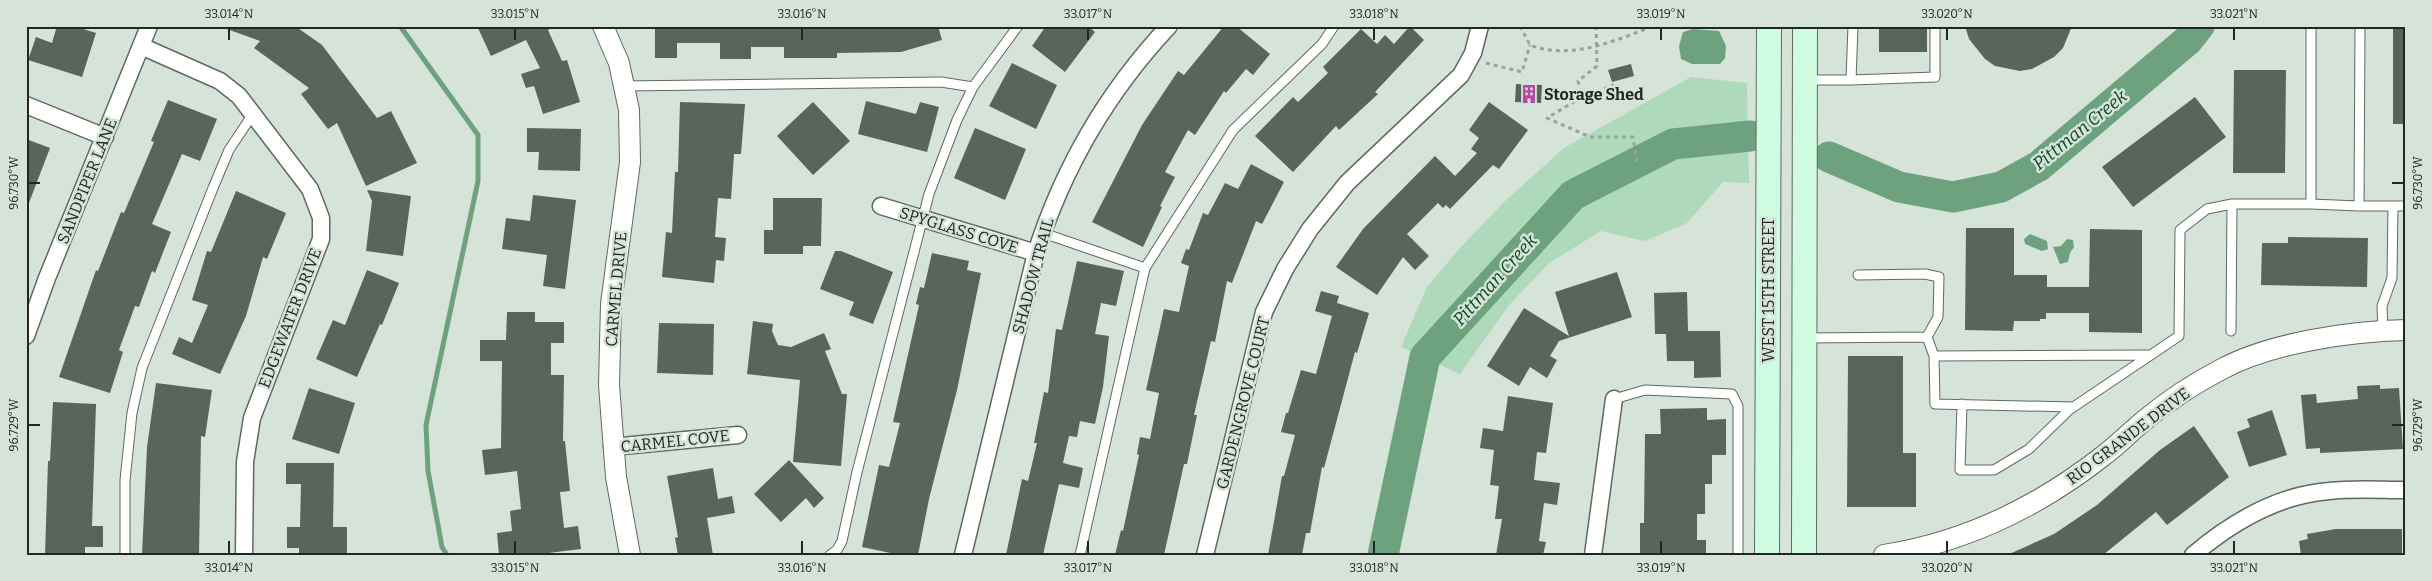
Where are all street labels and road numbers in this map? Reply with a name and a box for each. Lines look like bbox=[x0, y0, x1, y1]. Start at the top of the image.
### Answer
street label: SANDPIPER LANE bbox=[53, 115, 121, 247]
street label: SPYGLASS COVE bbox=[897, 203, 1021, 257]
street label: SHADOW TRAIL bbox=[1008, 216, 1058, 336]
street label: WEST 15TH STREET bbox=[1759, 218, 1778, 362]
street label: CARMEL DRIVE bbox=[602, 231, 630, 347]
street label: EDGEWATER DRIVE bbox=[255, 245, 325, 391]
street label: GARDENGROVE COURT bbox=[1212, 315, 1274, 491]
street label: RIO GRANDE DRIVE bbox=[2063, 383, 2193, 489]
street label: CARMEL COVE bbox=[620, 426, 730, 456]

